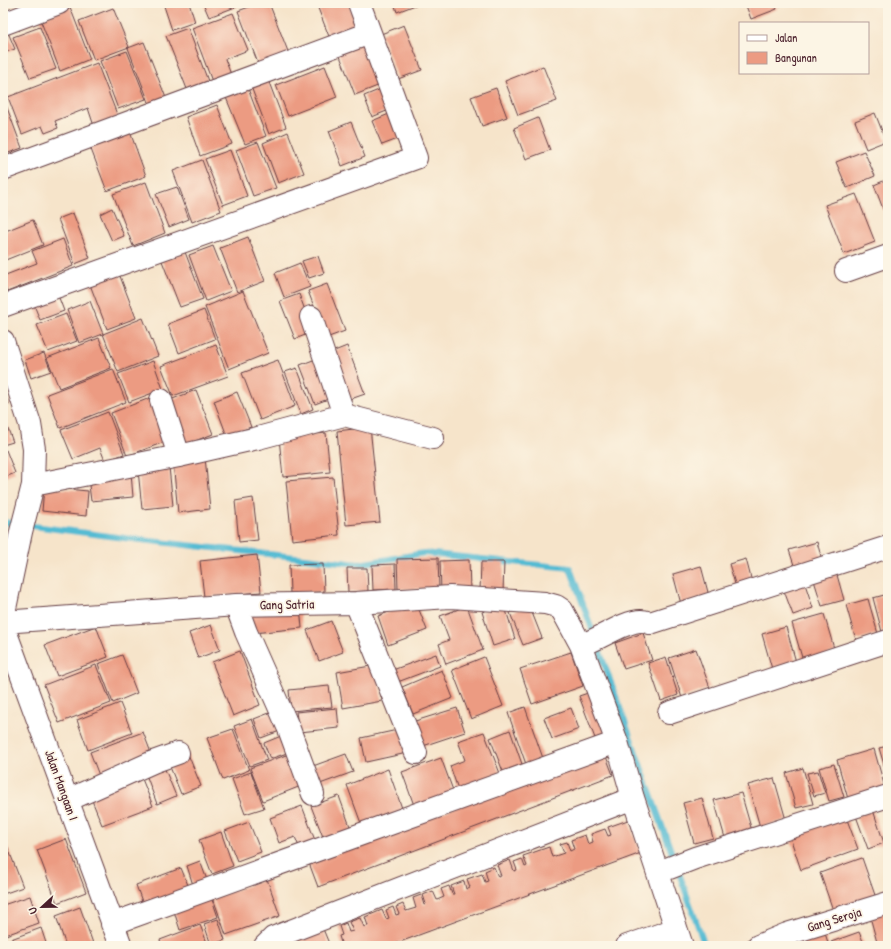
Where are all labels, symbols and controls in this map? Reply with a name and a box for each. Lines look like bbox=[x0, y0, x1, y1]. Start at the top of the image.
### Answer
legend bbox=[739, 22, 869, 74]
text: Jalan bbox=[775, 29, 797, 46]
text: Bangunan bbox=[775, 49, 817, 66]
street label: Gang Satria bbox=[260, 595, 314, 613]
street label: Jalan Mangaan I bbox=[41, 747, 83, 823]
north arrow bbox=[22, 887, 62, 927]
street label: Gang Seroja bbox=[805, 902, 863, 936]
text: U bbox=[25, 905, 40, 916]

